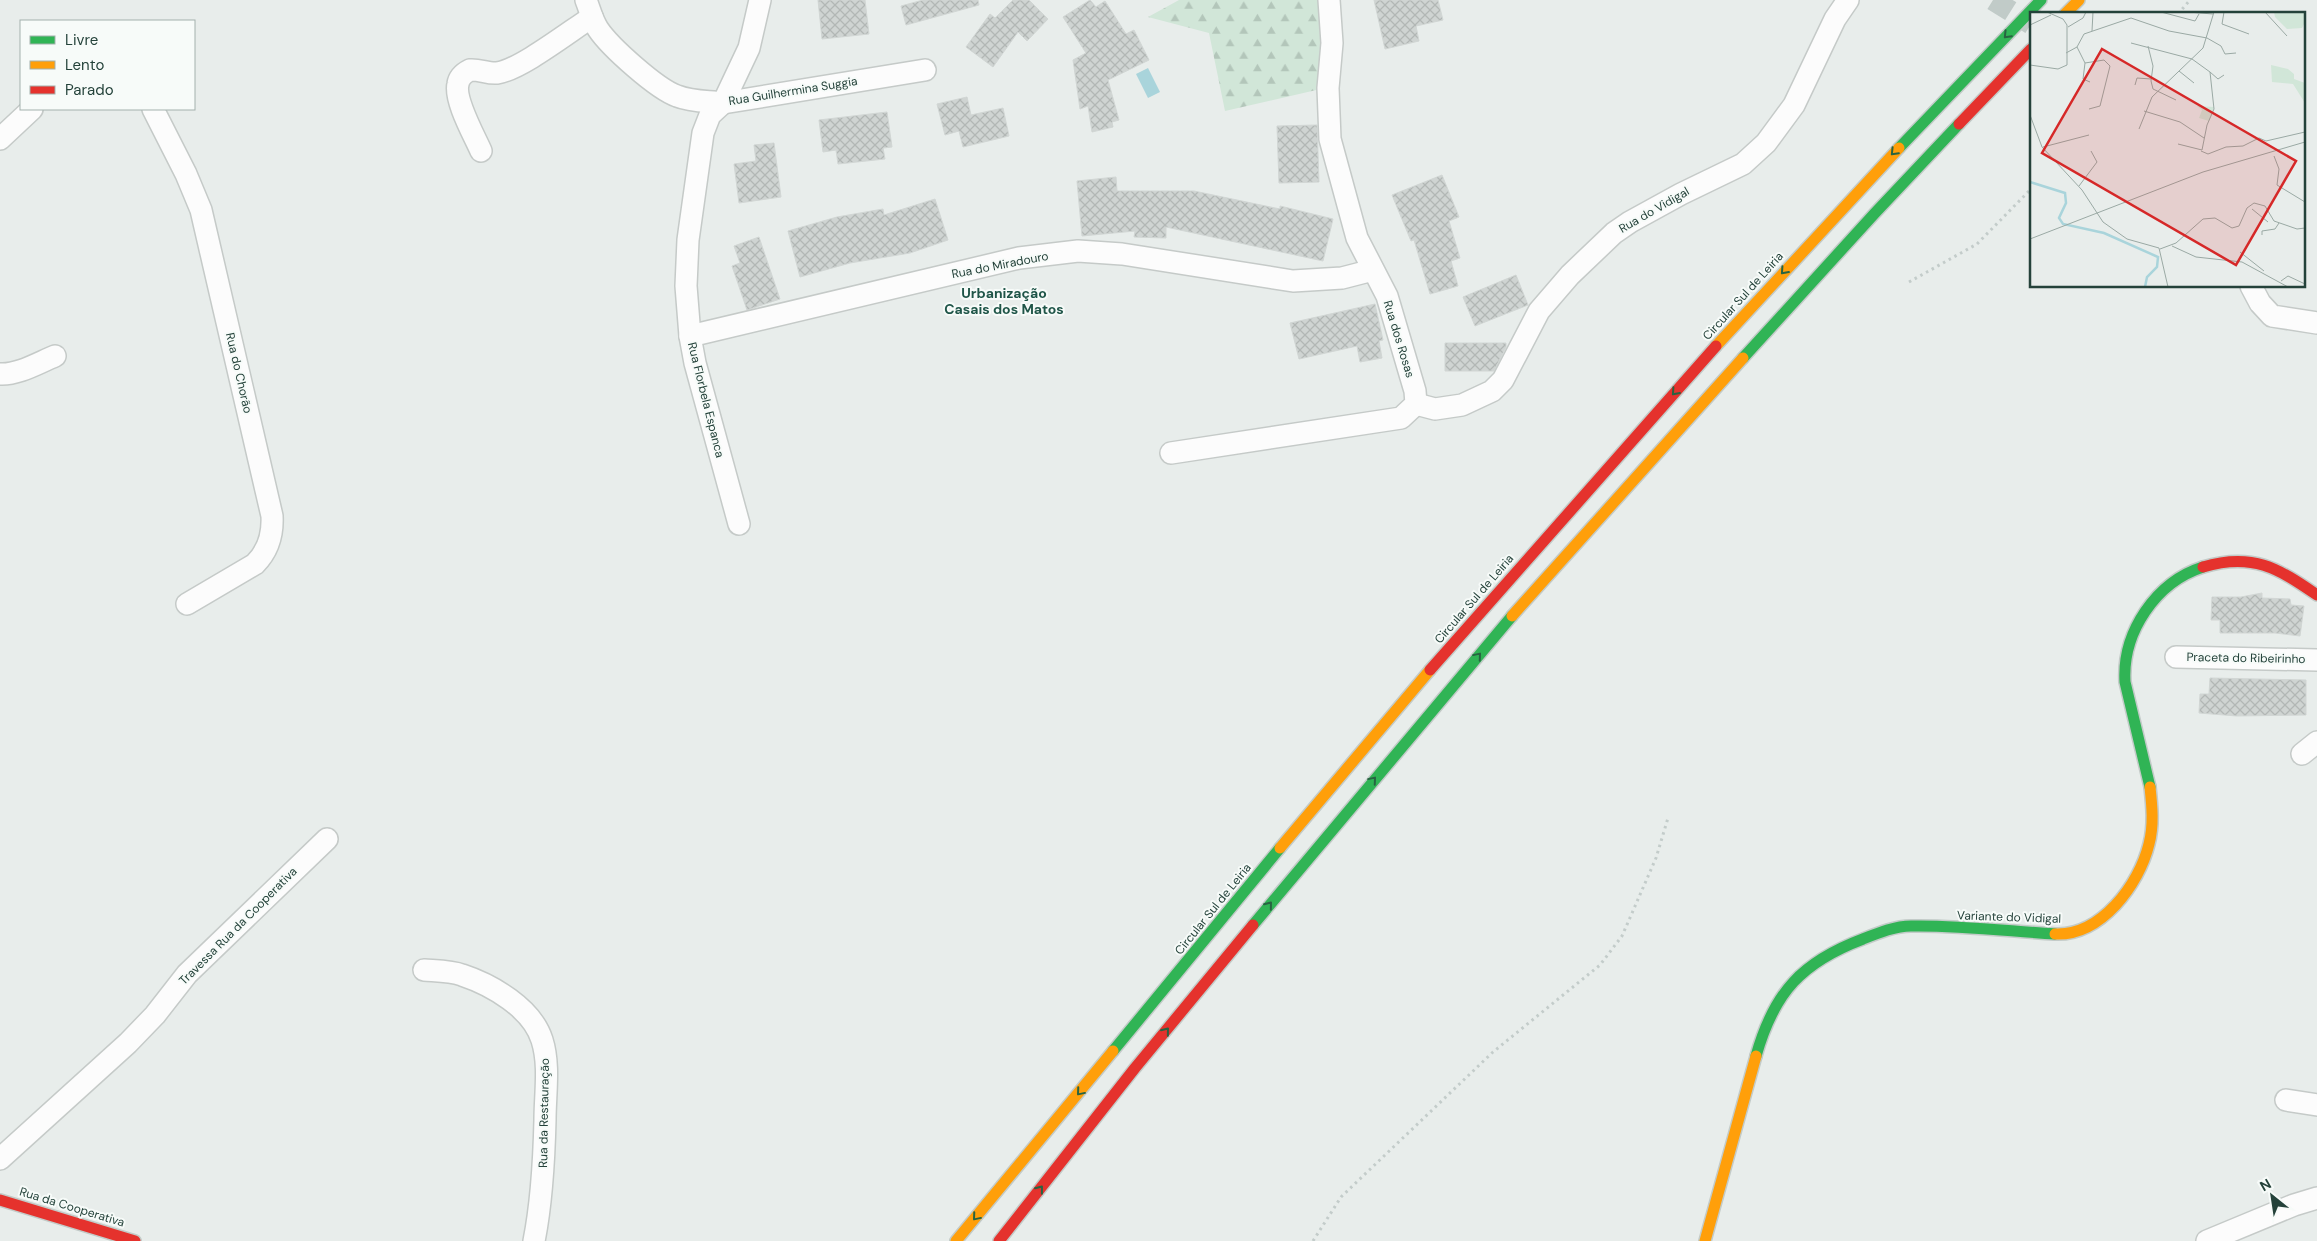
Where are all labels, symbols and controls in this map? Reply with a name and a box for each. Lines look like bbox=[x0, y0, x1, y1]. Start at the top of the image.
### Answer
inset map bbox=[2030, 12, 2304, 288]
legend bbox=[20, 20, 195, 110]
one-way arrow bbox=[2004, 29, 2013, 38]
text: Livre bbox=[65, 30, 98, 50]
text: Lento bbox=[65, 55, 104, 75]
street label: Rua Guilhermina Suggia bbox=[727, 73, 859, 109]
text: Parado bbox=[65, 80, 114, 100]
one-way arrow bbox=[1891, 146, 1900, 155]
street label: Rua do Vidigal bbox=[1616, 183, 1692, 237]
street label: Rua do Miradouro bbox=[950, 248, 1050, 282]
street label: Circular Sul de Leiria bbox=[1699, 249, 1787, 343]
one-way arrow bbox=[1781, 266, 1790, 275]
district label: Urbanização Casais dos Matos bbox=[944, 284, 1064, 318]
street label: Rua dos Rosas bbox=[1380, 298, 1418, 380]
street label: Rua do Chorão bbox=[222, 331, 256, 415]
street label: Rua Florbela Espanca bbox=[684, 341, 728, 459]
one-way arrow bbox=[1672, 387, 1681, 396]
street label: Circular Sul de Leiria bbox=[1431, 551, 1517, 647]
street label: Praceta do Ribeirinho bbox=[2186, 649, 2306, 667]
one-way arrow bbox=[1473, 653, 1481, 662]
one-way arrow bbox=[1368, 777, 1376, 786]
street label: Circular Sul de Leiria bbox=[1171, 860, 1255, 958]
street label: Travessa Rua da Cooperativa bbox=[176, 864, 300, 988]
one-way arrow bbox=[1264, 902, 1272, 911]
street label: Variante do Vidigal bbox=[1957, 907, 2061, 927]
one-way arrow bbox=[1161, 1027, 1170, 1036]
street label: Rua da Restauração bbox=[535, 1058, 553, 1168]
one-way arrow bbox=[1077, 1087, 1086, 1096]
north arrow bbox=[2247, 1171, 2297, 1221]
text: N bbox=[2257, 1174, 2274, 1195]
street label: Rua da Cooperativa bbox=[18, 1183, 126, 1231]
one-way arrow bbox=[1035, 1186, 1043, 1195]
one-way arrow bbox=[974, 1211, 982, 1220]

